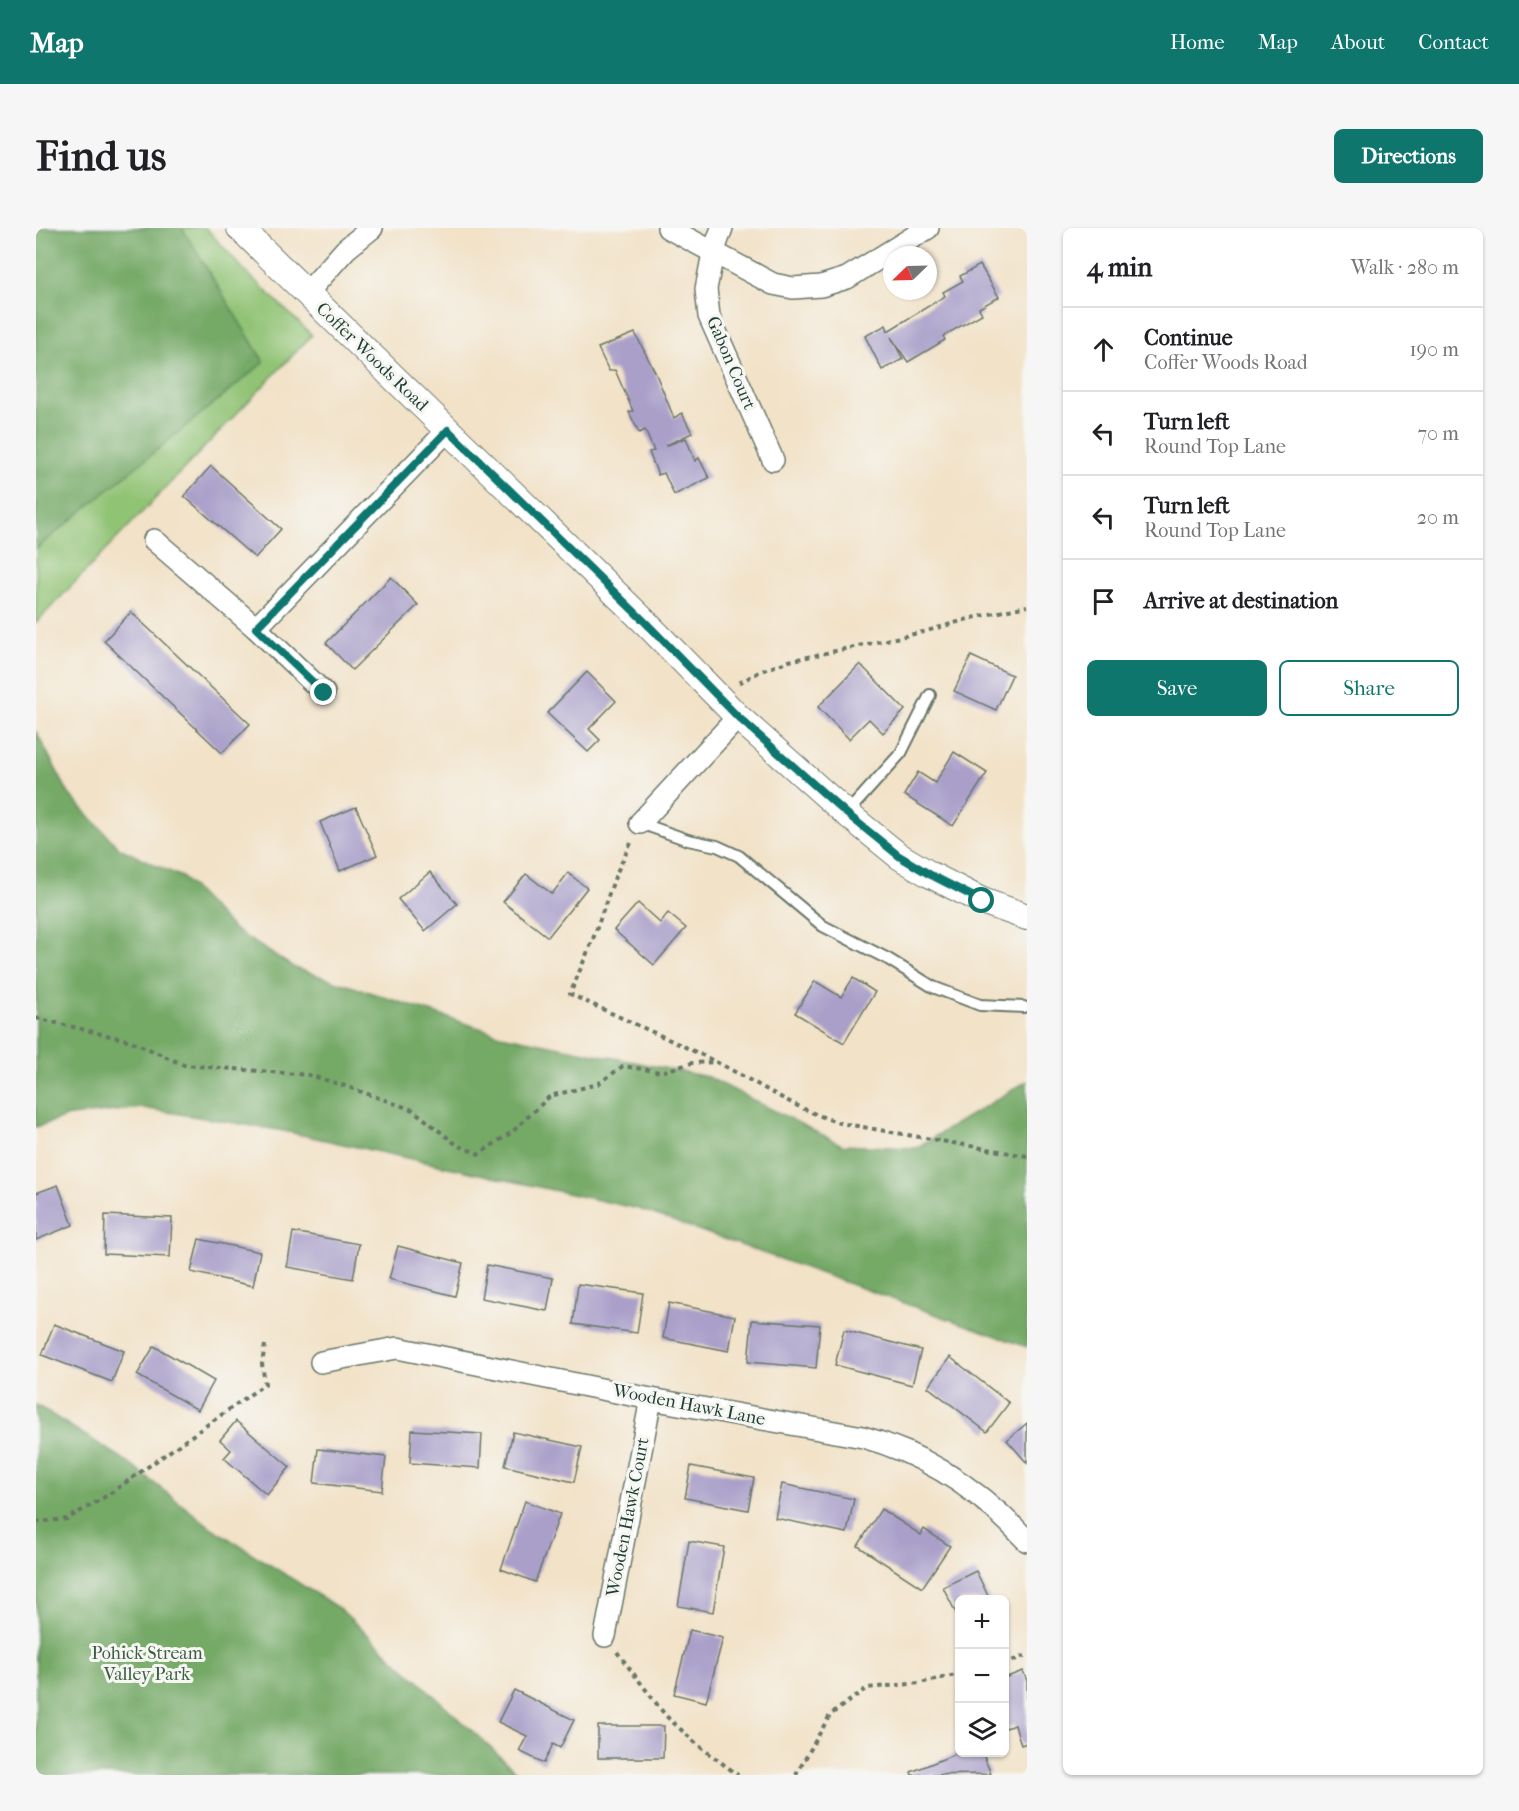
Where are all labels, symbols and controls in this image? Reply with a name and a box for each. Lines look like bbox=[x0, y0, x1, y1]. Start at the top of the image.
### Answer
text: Map bbox=[30, 26, 84, 59]
text: Home bbox=[1170, 30, 1225, 54]
text: Map bbox=[1258, 30, 1298, 54]
text: About bbox=[1331, 30, 1385, 54]
text: Contact bbox=[1418, 30, 1489, 54]
button: Directions bbox=[1334, 129, 1483, 183]
text: Find us bbox=[36, 132, 166, 181]
north arrow bbox=[883, 246, 937, 300]
text: 4 min bbox=[1087, 252, 1152, 283]
text: Walk · 280 m bbox=[1351, 256, 1459, 279]
street label: Coffer Woods Road bbox=[312, 298, 432, 416]
street label: Gabon Court bbox=[702, 313, 760, 413]
text: Continue bbox=[1144, 325, 1233, 351]
icon: ahead bbox=[1087, 333, 1120, 366]
text: 190 m bbox=[1409, 338, 1459, 361]
text: Coffer Woods Road bbox=[1144, 351, 1308, 374]
text: Turn left bbox=[1144, 409, 1230, 435]
icon: left bbox=[1087, 417, 1120, 450]
text: 70 m bbox=[1417, 422, 1459, 445]
text: Round Top Lane bbox=[1144, 435, 1286, 458]
text: Turn left bbox=[1144, 493, 1230, 519]
icon: left bbox=[1087, 501, 1120, 534]
text: 20 m bbox=[1417, 506, 1459, 529]
text: Round Top Lane bbox=[1144, 519, 1286, 542]
icon: arrive bbox=[1087, 585, 1120, 618]
text: Arrive at destination bbox=[1144, 588, 1338, 614]
button: Save bbox=[1087, 660, 1267, 716]
button: Share bbox=[1279, 660, 1459, 716]
route end bbox=[310, 679, 336, 705]
route start bbox=[968, 887, 994, 913]
street label: Wooden Hawk Lane bbox=[610, 1380, 767, 1430]
street label: Wooden Hawk Court bbox=[602, 1435, 654, 1599]
map controls bbox=[955, 1595, 1009, 1757]
button: + bbox=[955, 1595, 1009, 1649]
park label: Pohick Stream Valley Park bbox=[91, 1643, 203, 1685]
button: − bbox=[955, 1649, 1009, 1703]
button: layers bbox=[955, 1703, 1009, 1757]

